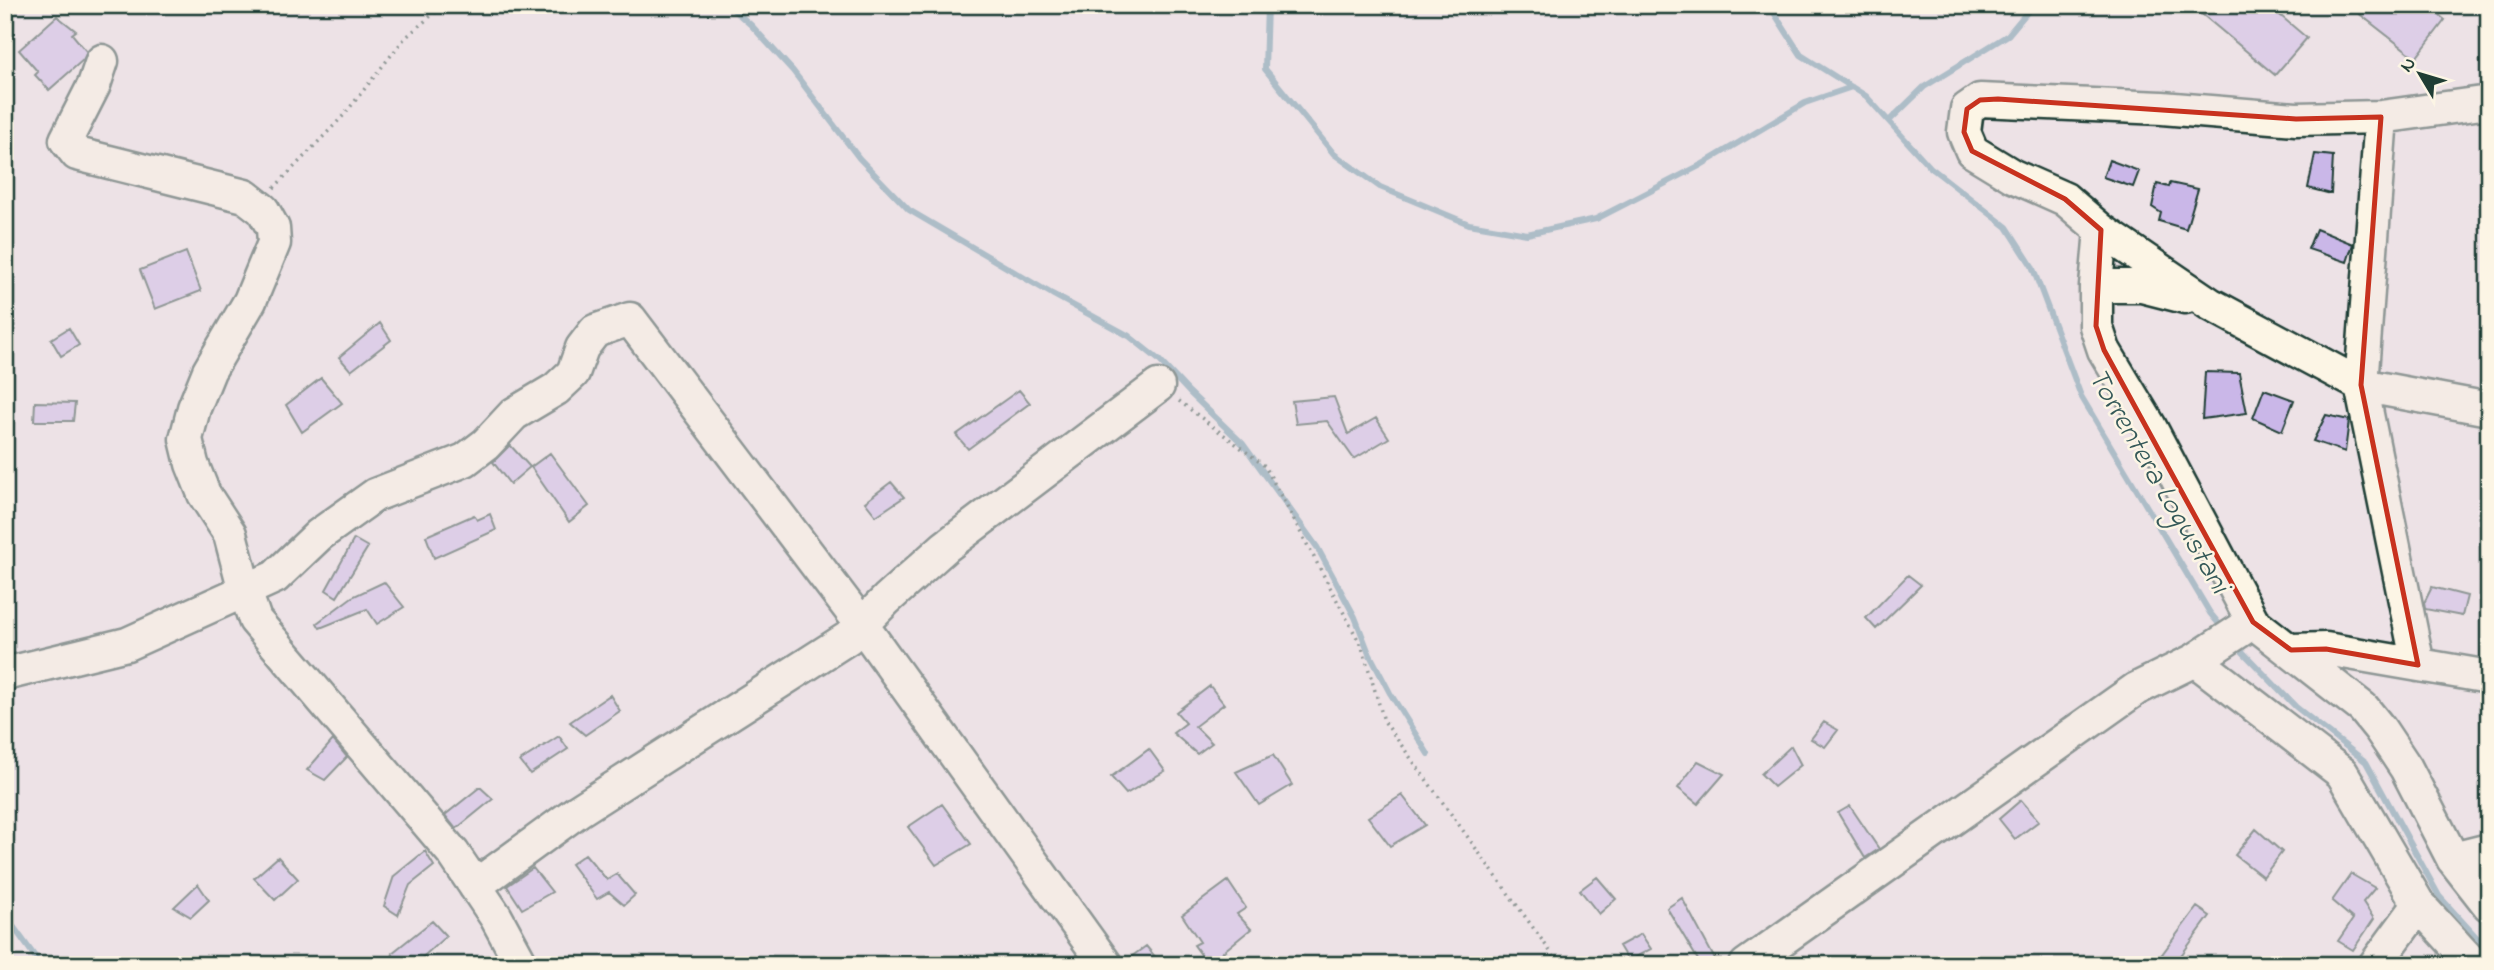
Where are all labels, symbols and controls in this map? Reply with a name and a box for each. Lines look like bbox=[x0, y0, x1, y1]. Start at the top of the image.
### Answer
north arrow bbox=[2386, 38, 2456, 108]
text: N bbox=[2394, 52, 2423, 78]
water label: Torrentera Logustani bbox=[2075, 361, 2241, 605]

